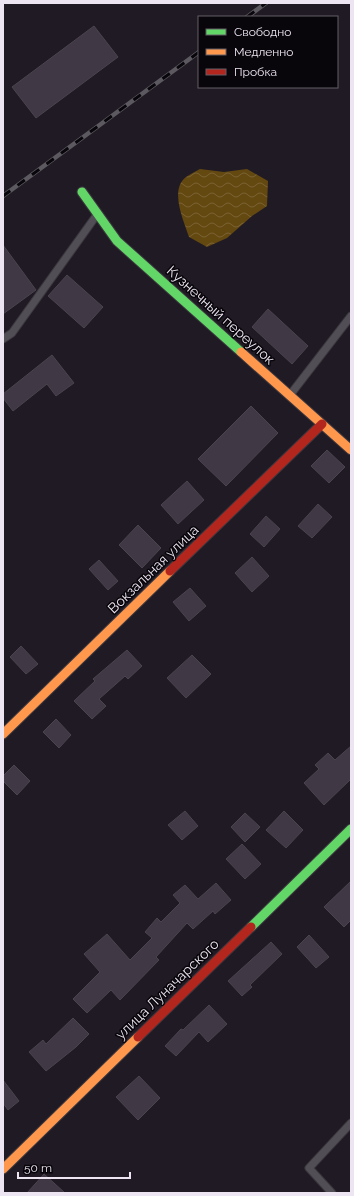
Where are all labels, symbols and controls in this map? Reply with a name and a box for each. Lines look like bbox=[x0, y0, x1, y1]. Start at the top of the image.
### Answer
legend bbox=[198, 16, 338, 88]
text: Свободно bbox=[234, 25, 291, 39]
text: Медленно bbox=[234, 45, 293, 59]
text: Пробка bbox=[234, 65, 277, 79]
street label: Кузнечный переулок bbox=[164, 262, 278, 368]
street label: Вокзальная улица bbox=[104, 522, 202, 616]
street label: улица Луначарского bbox=[112, 936, 222, 1042]
scale bar bbox=[18, 1154, 130, 1180]
text: 50 m bbox=[24, 1161, 52, 1175]

